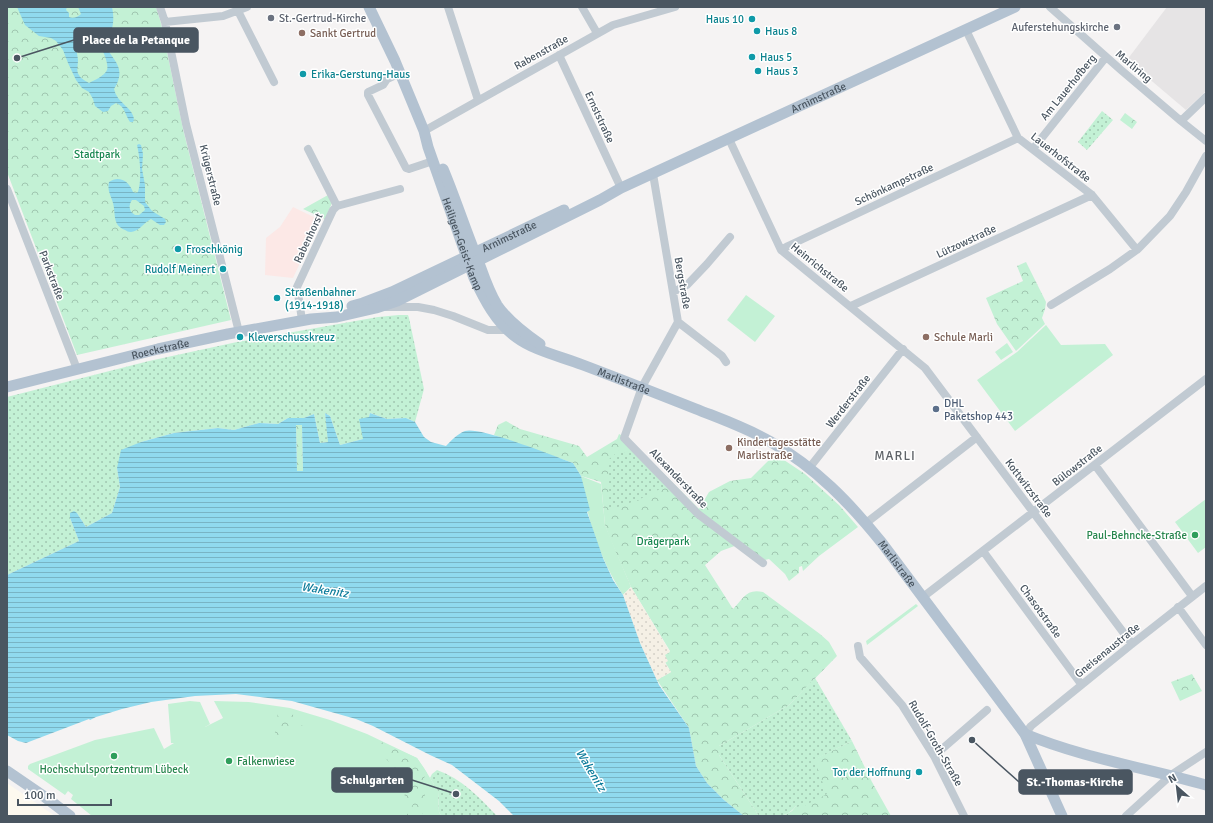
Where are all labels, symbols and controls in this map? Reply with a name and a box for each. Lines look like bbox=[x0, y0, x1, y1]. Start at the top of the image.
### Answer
place label: St.-Gertrud-Kirche bbox=[279, 12, 366, 25]
marker: St.-Gertrud-Kirche bbox=[266, 13, 276, 23]
place label: Haus 10 bbox=[706, 13, 744, 26]
marker: Haus 10 bbox=[747, 14, 757, 24]
place label: Auferstehungskirche bbox=[1012, 21, 1109, 34]
marker: Auferstehungskirche bbox=[1112, 22, 1122, 32]
place label: Haus 8 bbox=[765, 25, 797, 38]
marker: Haus 8 bbox=[752, 26, 762, 36]
place label: Sankt Gertrud bbox=[310, 27, 376, 40]
callout: Place de la Petanque bbox=[74, 28, 198, 52]
marker: Sankt Gertrud bbox=[297, 28, 307, 38]
street label: Rabenstraße bbox=[512, 32, 571, 73]
text: Place de la Petanque bbox=[82, 33, 190, 48]
street label: Marliring bbox=[1113, 47, 1155, 86]
place label: Haus 5 bbox=[760, 51, 792, 64]
marker: Haus 5 bbox=[747, 52, 757, 62]
street label: Am Lauerhofberg bbox=[1038, 52, 1099, 123]
place label: Haus 3 bbox=[766, 65, 798, 78]
marker: Haus 3 bbox=[753, 66, 763, 76]
place label: Erika-Gerstung-Haus bbox=[311, 68, 410, 81]
marker: Erika-Gerstung-Haus bbox=[298, 69, 308, 79]
street label: Arnimstraße bbox=[789, 80, 848, 116]
street label: Ernststraße bbox=[582, 89, 617, 145]
street label: Lauerhofstraße bbox=[1028, 130, 1093, 185]
street label: Krügerstraße bbox=[197, 143, 224, 207]
park label: Stadtpark bbox=[74, 148, 121, 161]
street label: Schönkampstraße bbox=[853, 161, 936, 208]
street label: Heiligen-Geist-Kamp bbox=[439, 196, 485, 293]
street label: Rabenhorst bbox=[291, 211, 326, 265]
street label: Arnimstraße bbox=[480, 218, 539, 255]
street label: Lützowstraße bbox=[934, 222, 998, 261]
street label: Heinrichstraße bbox=[788, 240, 851, 295]
place label: Froschkönig bbox=[186, 243, 243, 256]
marker: Froschkönig bbox=[173, 244, 183, 254]
street label: Parkstraße bbox=[36, 249, 67, 302]
street label: Bergstraße bbox=[672, 256, 693, 310]
place label: Rudolf Meinert bbox=[145, 263, 215, 276]
marker: Rudolf Meinert bbox=[218, 264, 228, 274]
place label: Straßenbahner (1914-1918) bbox=[285, 286, 356, 312]
marker: Straßenbahner (1914-1918) bbox=[272, 293, 282, 303]
place label: Kleverschusskreuz bbox=[248, 331, 335, 344]
place label: Schule Marli bbox=[934, 331, 993, 344]
marker: Kleverschusskreuz bbox=[235, 332, 245, 342]
marker: Schule Marli bbox=[921, 332, 931, 342]
street label: Roeckstraße bbox=[130, 336, 191, 362]
street label: Marlistraße bbox=[595, 365, 652, 397]
street label: Werderstraße bbox=[823, 372, 873, 431]
place label: DHL Paketshop 443 bbox=[944, 397, 1013, 423]
marker: DHL Paketshop 443 bbox=[931, 404, 941, 414]
place label: Kindertagesstätte Marlistraße bbox=[737, 436, 821, 462]
street label: Bülowstraße bbox=[1050, 442, 1105, 489]
marker: Kindertagesstätte Marlistraße bbox=[724, 443, 734, 453]
street label: Alexanderstraße bbox=[647, 446, 710, 511]
district label: MARLI bbox=[874, 448, 916, 464]
street label: Kottwitzstraße bbox=[1002, 456, 1055, 520]
place label: Paul-Behncke-Straße bbox=[1087, 529, 1187, 542]
marker: Paul-Behncke-Straße bbox=[1190, 530, 1200, 540]
park label: Drägerpark bbox=[637, 535, 690, 548]
street label: Marlistraße bbox=[875, 538, 919, 590]
water label: Wakenitz bbox=[300, 579, 351, 602]
street label: Chasotstraße bbox=[1017, 582, 1064, 641]
street label: Gneisenaustraße bbox=[1072, 620, 1143, 681]
street label: Rudolf-Groth-Straße bbox=[906, 698, 965, 788]
water label: Wakenitz bbox=[572, 746, 610, 796]
marker: Hochschulsportzentrum Lübeck bbox=[109, 751, 119, 761]
place label: Falkenwiese bbox=[237, 755, 295, 768]
marker: Falkenwiese bbox=[224, 756, 234, 766]
place label: Hochschulsportzentrum Lübeck bbox=[39, 763, 189, 776]
place label: Tor der Hoffnung bbox=[833, 766, 911, 779]
marker: Tor der Hoffnung bbox=[914, 767, 924, 777]
north arrow bbox=[1157, 767, 1197, 807]
callout: Schulgarten bbox=[332, 768, 412, 792]
callout: St.-Thomas-Kirche bbox=[1019, 770, 1132, 794]
text: N bbox=[1166, 771, 1179, 786]
text: Schulgarten bbox=[340, 773, 404, 788]
text: St.-Thomas-Kirche bbox=[1027, 775, 1124, 790]
scale bar bbox=[18, 781, 111, 807]
text: 100 m bbox=[24, 788, 56, 803]

